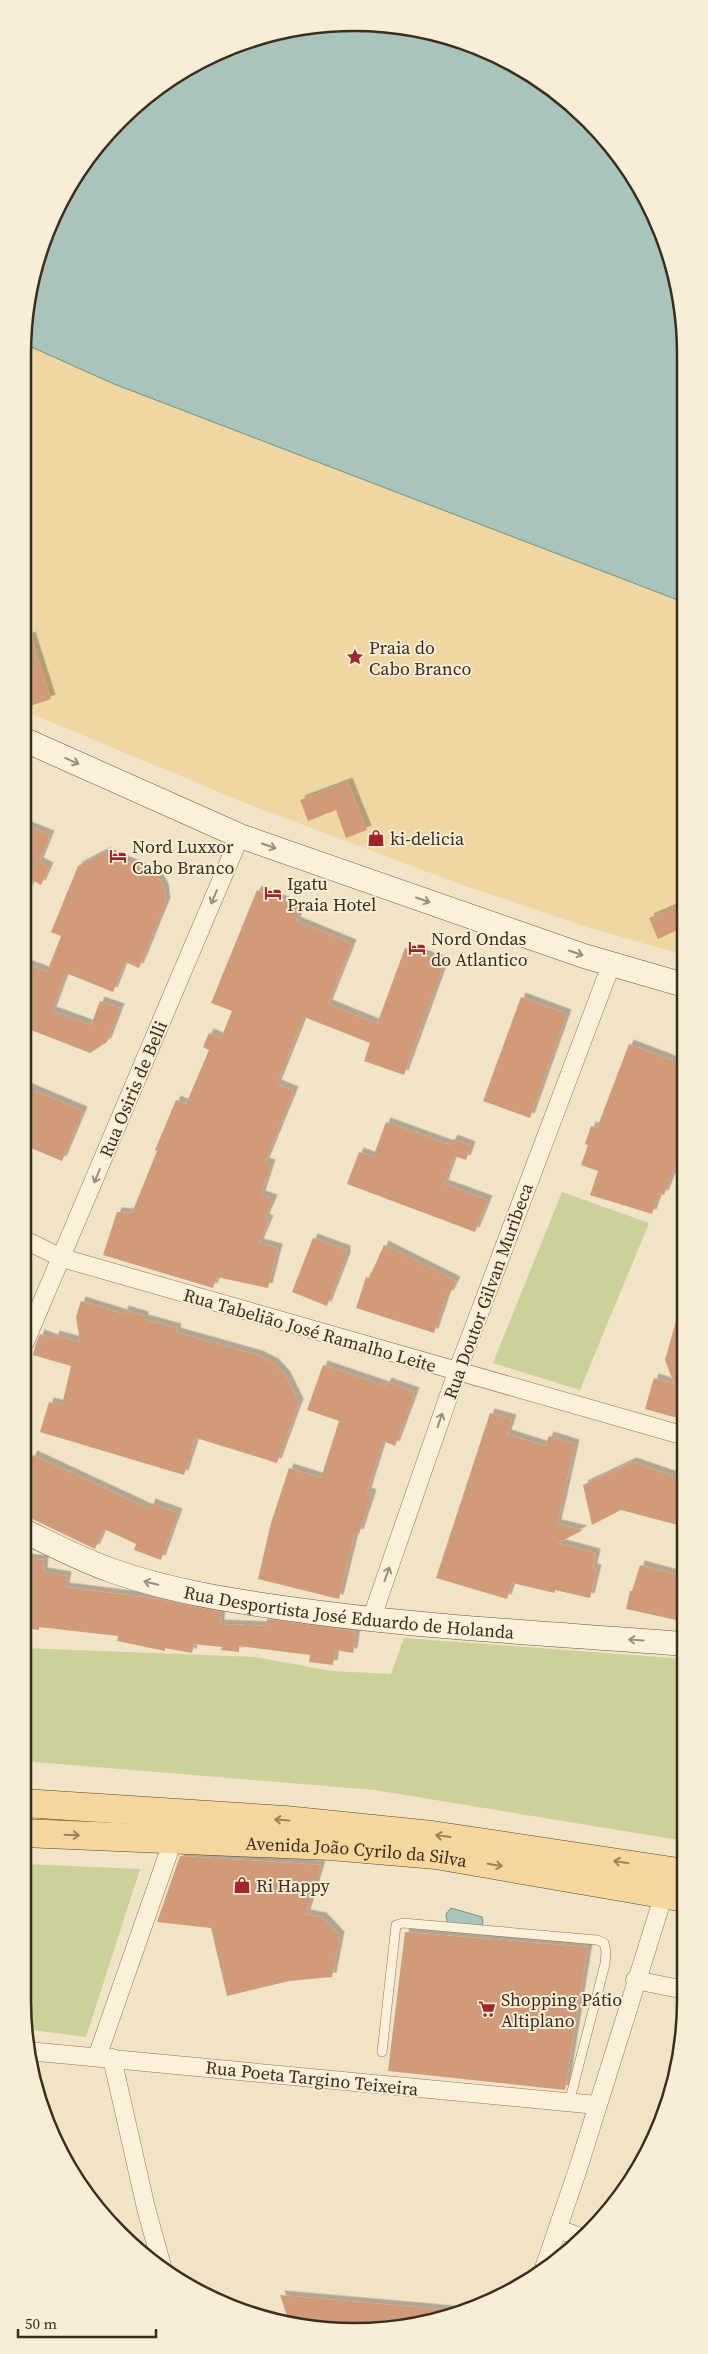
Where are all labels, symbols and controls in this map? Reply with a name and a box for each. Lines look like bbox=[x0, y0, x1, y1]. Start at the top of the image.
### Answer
place label: Praia do Cabo Branco bbox=[369, 635, 471, 681]
place icon: Praia do Cabo Branco bbox=[345, 647, 365, 667]
one-way arrow bbox=[64, 757, 79, 767]
place label: ki-delicia bbox=[390, 826, 465, 851]
shop icon: ki-delicia bbox=[366, 828, 386, 848]
place label: Nord Luxxor Cabo Branco bbox=[132, 834, 234, 880]
one-way arrow bbox=[261, 842, 276, 851]
hotel icon: Nord Luxxor Cabo Branco bbox=[108, 846, 128, 866]
place label: Igatu Praia Hotel bbox=[287, 871, 376, 917]
hotel icon: Igatu Praia Hotel bbox=[263, 883, 283, 903]
one-way arrow bbox=[209, 889, 219, 904]
one-way arrow bbox=[414, 895, 430, 905]
place label: Nord Ondas do Atlantico bbox=[431, 926, 528, 972]
hotel icon: Nord Ondas do Atlantico bbox=[407, 938, 427, 958]
one-way arrow bbox=[568, 949, 583, 958]
street label: Rua Osiris de Belli bbox=[93, 1017, 173, 1161]
one-way arrow bbox=[91, 1168, 100, 1183]
street label: Rua Doutor Gilvan Muribeca bbox=[437, 1179, 539, 1403]
street label: Rua Tabelião José Ramalho Leite bbox=[181, 1282, 439, 1378]
one-way arrow bbox=[436, 1413, 445, 1429]
one-way arrow bbox=[383, 1567, 392, 1582]
one-way arrow bbox=[143, 1577, 159, 1587]
street label: Rua Desportista José Eduardo de Holanda bbox=[182, 1579, 516, 1644]
one-way arrow bbox=[629, 1636, 645, 1645]
one-way arrow bbox=[274, 1815, 290, 1825]
street label: Avenida João Cyrilo da Silva bbox=[245, 1830, 470, 1873]
one-way arrow bbox=[64, 1831, 80, 1840]
one-way arrow bbox=[436, 1831, 452, 1841]
one-way arrow bbox=[614, 1857, 630, 1867]
one-way arrow bbox=[487, 1860, 503, 1870]
place label: Ri Happy bbox=[256, 1873, 331, 1898]
shop icon: Ri Happy bbox=[232, 1875, 252, 1895]
place label: Shopping Pátio Altiplano bbox=[501, 1987, 622, 2033]
supermarket icon: Shopping Pátio Altiplano bbox=[477, 1999, 497, 2019]
street label: Rua Poeta Targino Teixeira bbox=[204, 2054, 420, 2102]
scale bar bbox=[18, 2306, 155, 2338]
text: 50 m bbox=[25, 2313, 57, 2334]

